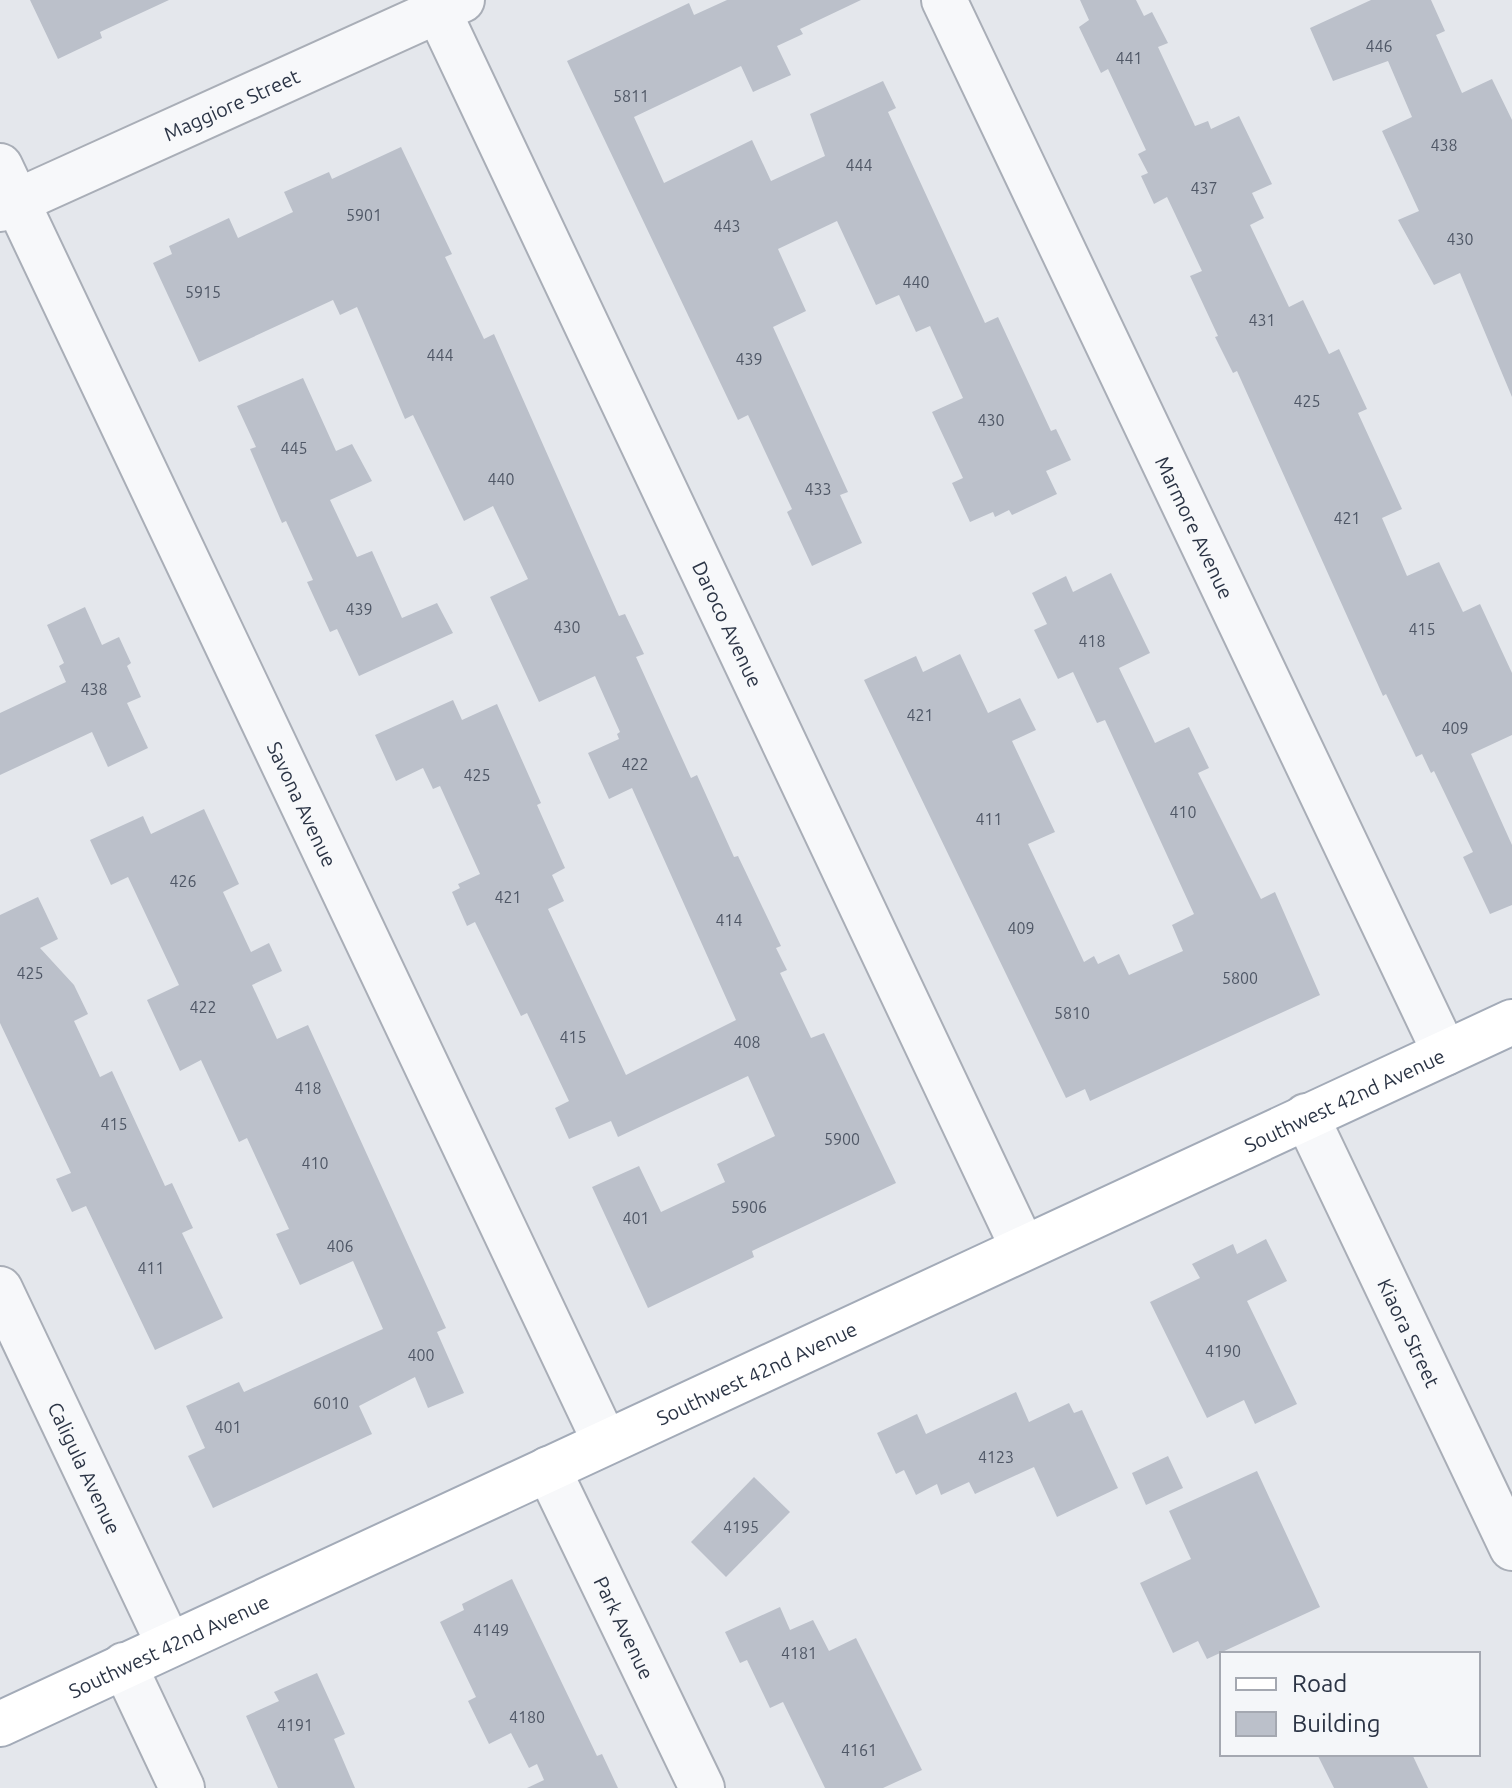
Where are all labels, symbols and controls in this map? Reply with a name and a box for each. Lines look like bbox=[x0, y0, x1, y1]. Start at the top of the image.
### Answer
house number: 446 bbox=[1365, 37, 1393, 55]
house number: 441 bbox=[1115, 49, 1143, 67]
street label: Maggiore Street bbox=[160, 64, 303, 145]
house number: 5811 bbox=[613, 87, 649, 105]
house number: 438 bbox=[1430, 136, 1458, 154]
house number: 444 bbox=[845, 156, 873, 174]
house number: 437 bbox=[1190, 179, 1218, 197]
house number: 5901 bbox=[346, 206, 382, 224]
house number: 443 bbox=[713, 217, 741, 235]
house number: 430 bbox=[1446, 230, 1474, 248]
house number: 440 bbox=[902, 273, 930, 291]
house number: 5915 bbox=[185, 283, 221, 301]
house number: 431 bbox=[1248, 311, 1276, 329]
house number: 444 bbox=[426, 346, 454, 364]
house number: 439 bbox=[735, 350, 763, 368]
house number: 425 bbox=[1293, 392, 1321, 410]
house number: 430 bbox=[977, 411, 1005, 429]
house number: 445 bbox=[280, 439, 308, 457]
street label: Marmore Avenue bbox=[1151, 452, 1239, 602]
house number: 440 bbox=[487, 470, 515, 488]
house number: 433 bbox=[804, 480, 832, 498]
house number: 421 bbox=[1333, 509, 1361, 527]
street label: Daroco Avenue bbox=[688, 557, 768, 690]
house number: 439 bbox=[345, 600, 373, 618]
house number: 430 bbox=[553, 618, 581, 636]
house number: 415 bbox=[1408, 620, 1436, 638]
house number: 418 bbox=[1078, 632, 1106, 650]
house number: 438 bbox=[80, 680, 108, 698]
house number: 421 bbox=[906, 706, 934, 724]
house number: 409 bbox=[1441, 719, 1469, 737]
street label: Savona Avenue bbox=[263, 738, 342, 870]
house number: 422 bbox=[621, 755, 649, 773]
house number: 425 bbox=[463, 766, 491, 784]
house number: 410 bbox=[1169, 803, 1197, 821]
house number: 411 bbox=[975, 810, 1003, 828]
house number: 426 bbox=[169, 872, 197, 890]
house number: 421 bbox=[494, 888, 522, 906]
house number: 414 bbox=[715, 911, 743, 929]
house number: 409 bbox=[1007, 919, 1035, 937]
house number: 425 bbox=[16, 964, 44, 982]
house number: 5800 bbox=[1222, 969, 1258, 987]
house number: 422 bbox=[189, 998, 217, 1016]
house number: 5810 bbox=[1054, 1004, 1090, 1022]
house number: 415 bbox=[559, 1028, 587, 1046]
house number: 408 bbox=[733, 1033, 761, 1051]
street label: Southwest 42nd Avenue bbox=[1240, 1044, 1448, 1156]
house number: 418 bbox=[294, 1079, 322, 1097]
house number: 415 bbox=[100, 1115, 128, 1133]
house number: 5900 bbox=[824, 1130, 860, 1148]
house number: 410 bbox=[301, 1154, 329, 1172]
house number: 5906 bbox=[731, 1198, 767, 1216]
house number: 401 bbox=[622, 1209, 650, 1227]
house number: 406 bbox=[326, 1237, 354, 1255]
house number: 411 bbox=[137, 1259, 165, 1277]
street label: Kiaora Street bbox=[1374, 1275, 1445, 1391]
street label: Southwest 42nd Avenue bbox=[653, 1316, 860, 1429]
house number: 4190 bbox=[1205, 1342, 1241, 1360]
house number: 400 bbox=[407, 1346, 435, 1364]
house number: 6010 bbox=[313, 1394, 349, 1412]
street label: Caligula Avenue bbox=[44, 1398, 126, 1537]
house number: 401 bbox=[214, 1418, 242, 1436]
house number: 4123 bbox=[978, 1448, 1014, 1466]
house number: 4195 bbox=[723, 1518, 759, 1536]
street label: Park Avenue bbox=[590, 1572, 659, 1683]
street label: Southwest 42nd Avenue bbox=[65, 1589, 273, 1702]
house number: 4149 bbox=[473, 1621, 509, 1639]
house number: 4181 bbox=[781, 1644, 817, 1662]
legend bbox=[1220, 1652, 1480, 1756]
text: Road bbox=[1292, 1670, 1347, 1697]
house number: 4180 bbox=[509, 1708, 545, 1726]
text: Building bbox=[1292, 1710, 1380, 1737]
house number: 4191 bbox=[277, 1716, 313, 1734]
house number: 4161 bbox=[841, 1741, 877, 1759]

